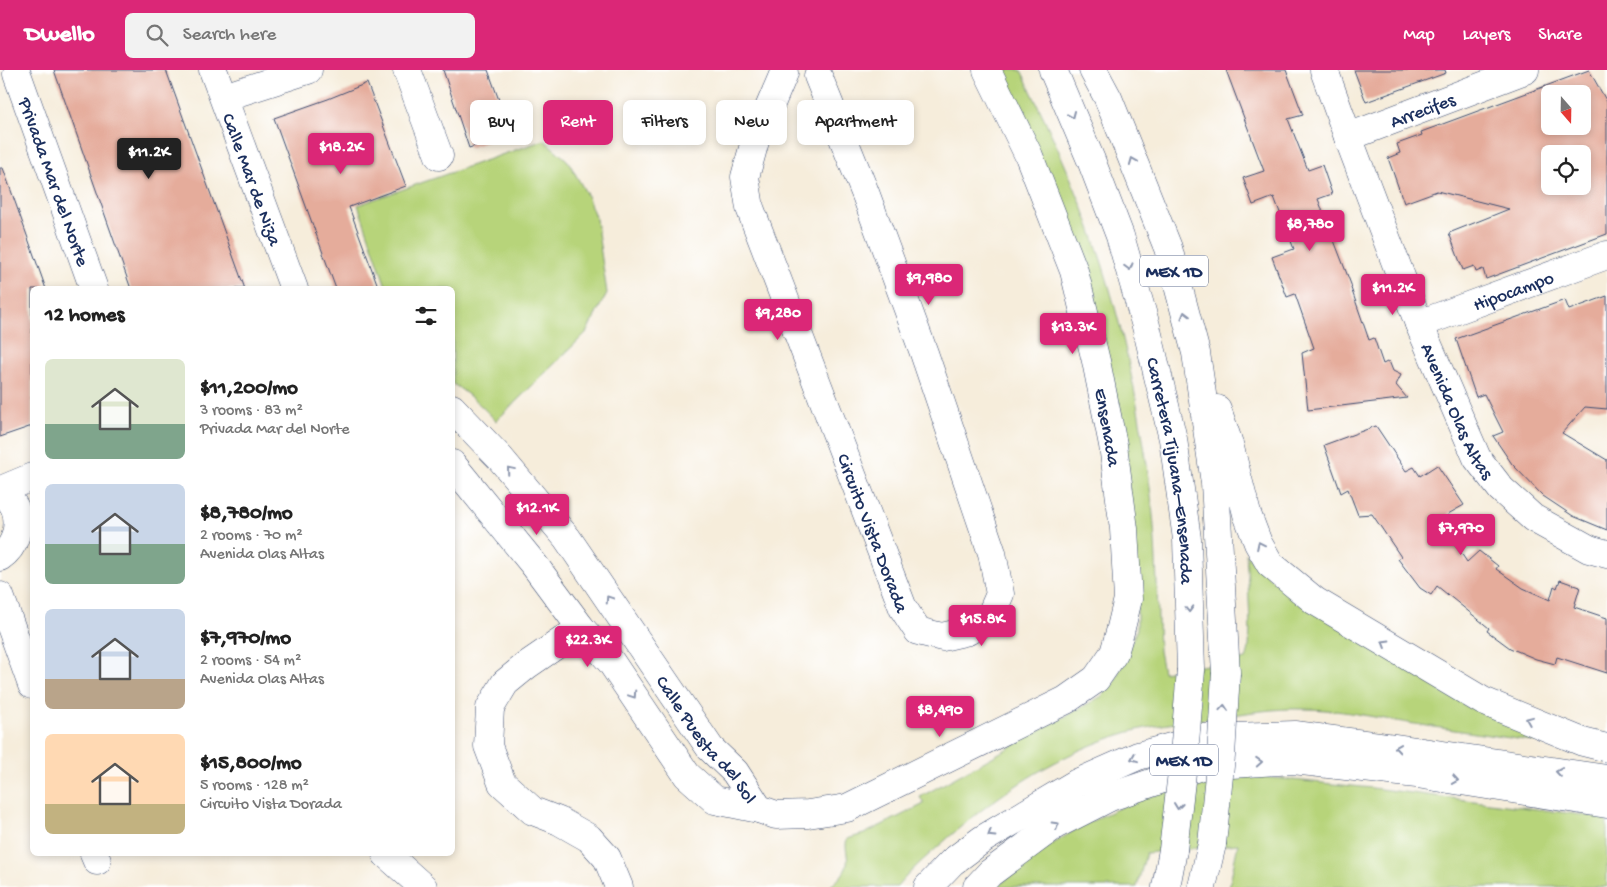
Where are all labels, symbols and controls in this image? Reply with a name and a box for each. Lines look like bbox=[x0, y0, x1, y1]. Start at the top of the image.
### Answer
search box bbox=[125, 13, 475, 58]
text: Dwello bbox=[25, 21, 95, 50]
icon: search bbox=[143, 21, 171, 49]
text: Search here bbox=[183, 24, 276, 47]
text: Map bbox=[1403, 25, 1435, 46]
text: Layers bbox=[1463, 25, 1510, 46]
text: Share bbox=[1538, 25, 1582, 46]
north arrow bbox=[1541, 85, 1591, 135]
map controls bbox=[1541, 85, 1591, 195]
street label: Arrecifes bbox=[1387, 89, 1460, 135]
street label: Privada Mar del Norte bbox=[11, 94, 93, 270]
chip: Buy bbox=[470, 100, 533, 145]
chip: Rent bbox=[543, 100, 613, 145]
chip: Filters bbox=[623, 100, 706, 145]
chip: New bbox=[716, 100, 787, 145]
chip: Apartment bbox=[797, 100, 914, 145]
one-way arrow bbox=[1065, 110, 1076, 119]
street label: Calle Mar de Niza bbox=[215, 111, 285, 251]
pin: $18.2K bbox=[300, 132, 382, 175]
pin: $11.2K bbox=[108, 138, 190, 180]
text: $18.2K bbox=[319, 139, 363, 158]
text: $11.2K bbox=[128, 144, 170, 163]
button: locate bbox=[1541, 145, 1591, 195]
one-way arrow bbox=[1129, 158, 1139, 166]
pin: $8,780 bbox=[1269, 210, 1351, 252]
text: $8,780 bbox=[1286, 216, 1334, 235]
road number: MEX 1D bbox=[1140, 256, 1208, 287]
one-way arrow bbox=[1123, 262, 1134, 271]
pin: $9,980 bbox=[888, 264, 970, 306]
street label: Hipocampo bbox=[1471, 268, 1558, 318]
text: $9,980 bbox=[906, 270, 952, 289]
pin: $11.2K bbox=[1352, 274, 1434, 316]
text: $11.2K bbox=[1372, 280, 1414, 299]
pin: $9,280 bbox=[737, 298, 819, 341]
icon: filters bbox=[412, 302, 440, 330]
text: 12 homes bbox=[45, 304, 124, 329]
text: $9,280 bbox=[755, 305, 801, 324]
one-way arrow bbox=[1181, 311, 1191, 320]
pin: $13.3K bbox=[1032, 312, 1114, 355]
text: $13.3K bbox=[1051, 319, 1095, 338]
street label: Avenida Olas Altas bbox=[1414, 340, 1498, 486]
street label: Carretera Tijuana–Ensenada bbox=[1139, 355, 1196, 586]
text: $11,200/mo bbox=[200, 377, 298, 402]
icon: home bbox=[85, 379, 145, 439]
street label: Ensenada bbox=[1087, 387, 1124, 470]
text: 3 rooms · 83 m² bbox=[200, 402, 303, 421]
text: Privada Mar del Norte bbox=[200, 421, 350, 440]
street label: Circuito Vista Dorada bbox=[830, 451, 912, 618]
one-way arrow bbox=[507, 467, 516, 476]
pin: $12.1K bbox=[496, 494, 578, 536]
text: $12.1K bbox=[516, 500, 558, 519]
text: $8,780/mo bbox=[200, 502, 293, 527]
icon: home bbox=[85, 504, 145, 564]
pin: $7,970 bbox=[1420, 514, 1502, 556]
text: $7,970 bbox=[1438, 520, 1484, 539]
text: 2 rooms · 70 m² bbox=[200, 527, 303, 546]
one-way arrow bbox=[1255, 541, 1266, 550]
text: Avenida Olas Altas bbox=[200, 546, 324, 565]
one-way arrow bbox=[606, 595, 615, 605]
pin: $15.8K bbox=[941, 604, 1023, 647]
one-way arrow bbox=[1184, 606, 1194, 613]
text: $15.8K bbox=[960, 611, 1004, 630]
pin: $22.3K bbox=[547, 626, 629, 668]
text: $7,970/mo bbox=[200, 627, 291, 652]
icon: home bbox=[85, 629, 145, 689]
text: $22.3K bbox=[565, 632, 611, 651]
one-way arrow bbox=[1382, 640, 1391, 650]
text: 2 rooms · 54 m² bbox=[200, 652, 301, 671]
text: Avenida Olas Altas bbox=[200, 671, 324, 690]
street label: Calle Puesta del Sol bbox=[649, 672, 760, 809]
one-way arrow bbox=[627, 690, 637, 699]
pin: $8,490 bbox=[899, 696, 981, 738]
text: $8,490 bbox=[917, 702, 963, 721]
one-way arrow bbox=[1219, 704, 1230, 712]
one-way arrow bbox=[1525, 715, 1533, 725]
one-way arrow bbox=[1394, 743, 1402, 754]
road number: MEX 1D bbox=[1150, 744, 1218, 776]
text: $15,800/mo bbox=[200, 752, 302, 777]
one-way arrow bbox=[1130, 752, 1139, 762]
icon: home bbox=[85, 754, 145, 814]
one-way arrow bbox=[1256, 757, 1264, 768]
one-way arrow bbox=[1554, 767, 1563, 777]
one-way arrow bbox=[1451, 775, 1460, 785]
text: 5 rooms · 128 m² bbox=[200, 777, 309, 796]
text: Circuito Vista Dorada bbox=[200, 796, 342, 815]
one-way arrow bbox=[1173, 802, 1184, 810]
one-way arrow bbox=[1051, 821, 1060, 831]
one-way arrow bbox=[987, 827, 996, 837]

